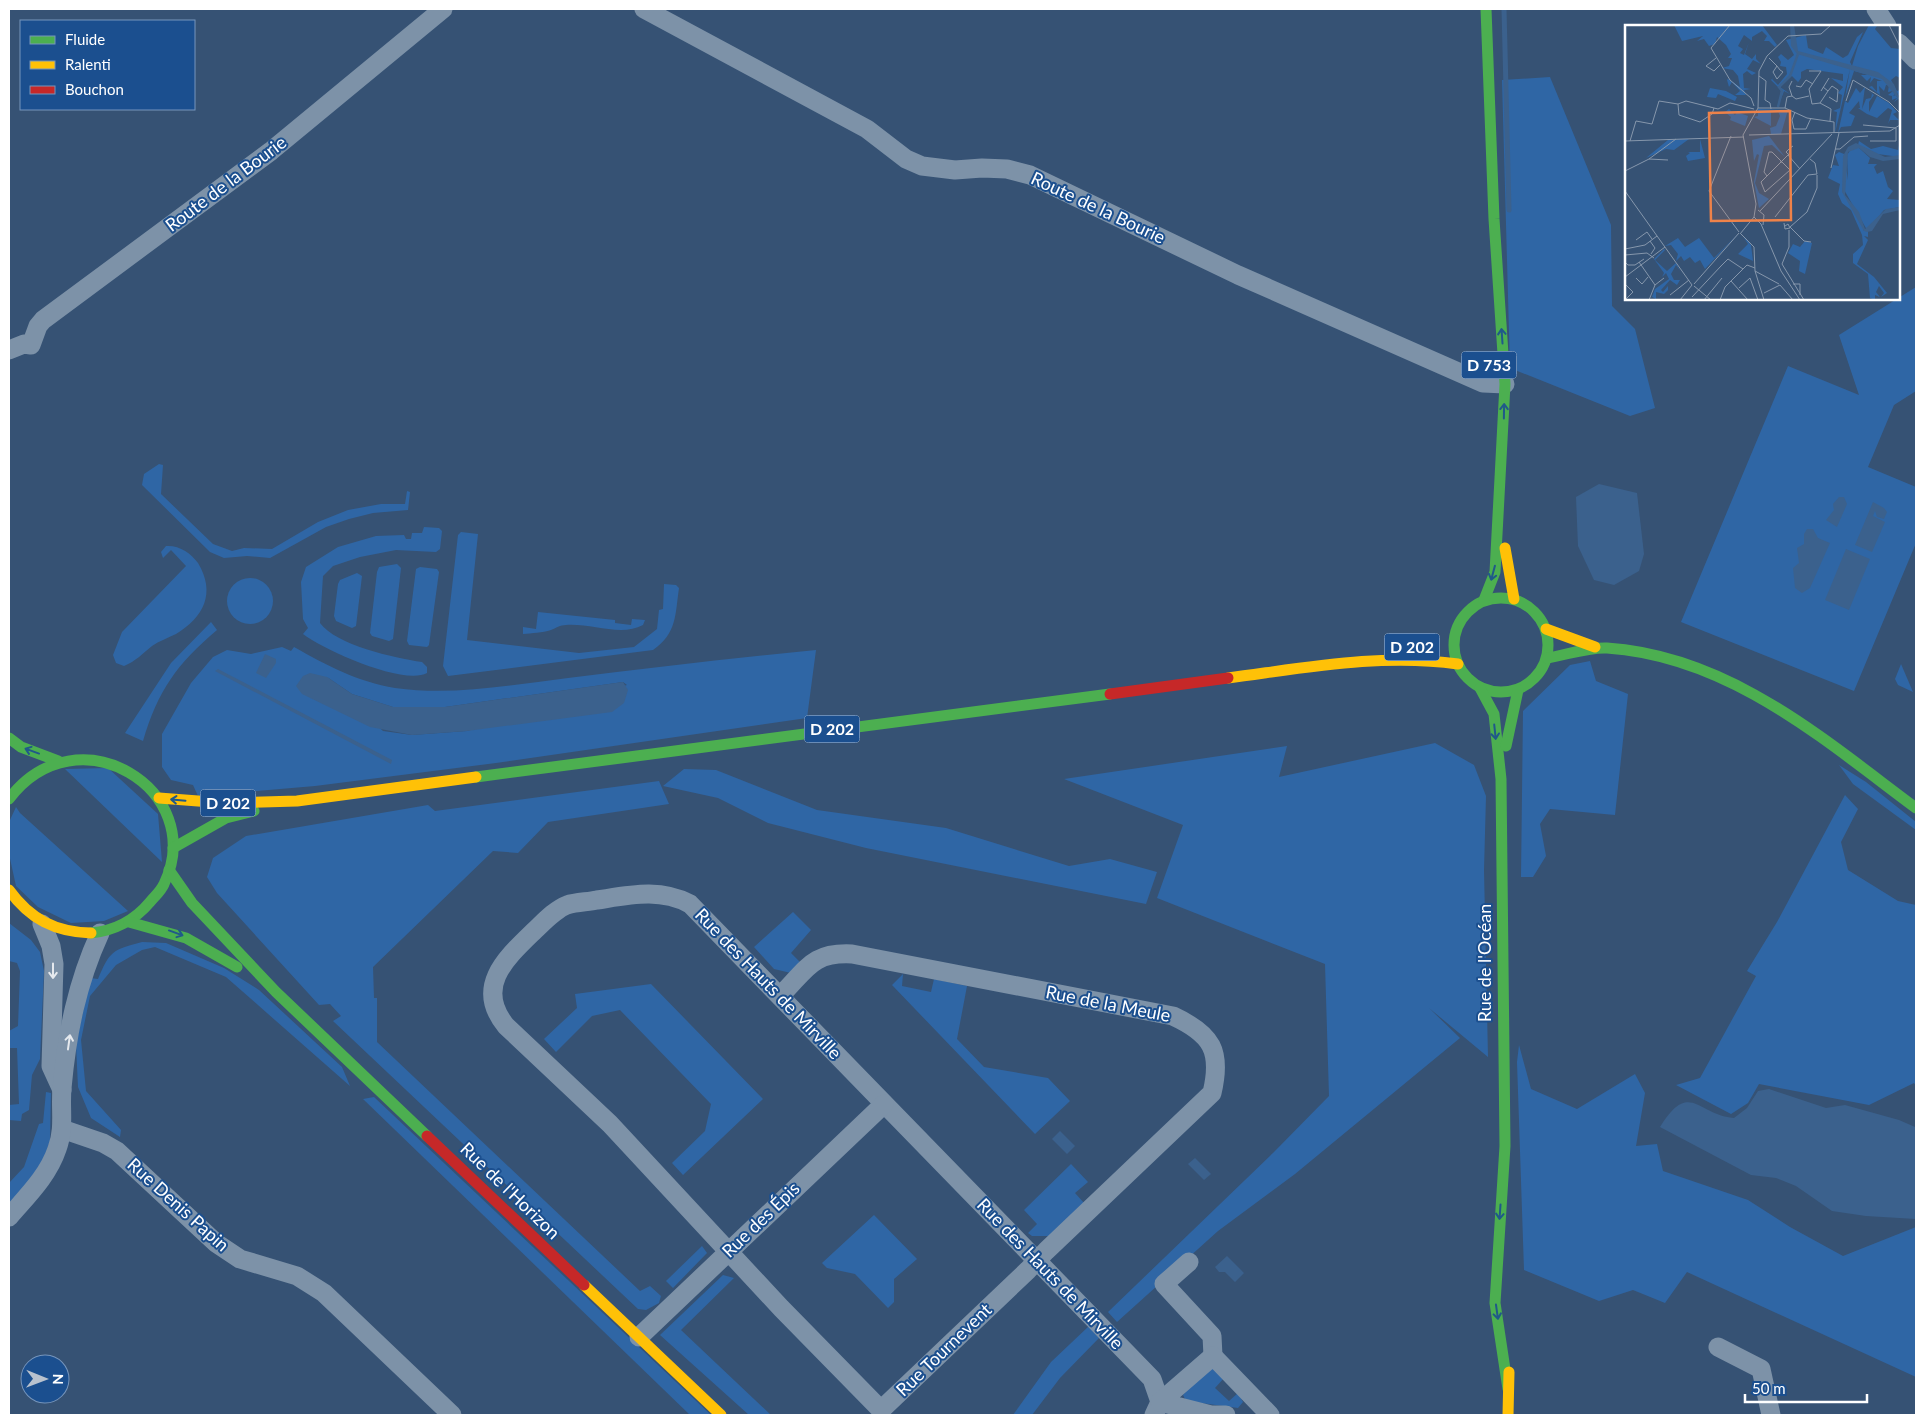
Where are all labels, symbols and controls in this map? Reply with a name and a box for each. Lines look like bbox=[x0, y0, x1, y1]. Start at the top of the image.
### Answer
legend bbox=[20, 20, 195, 110]
inset map bbox=[1625, 25, 1900, 300]
text: Fluide bbox=[65, 30, 105, 48]
text: Ralenti bbox=[65, 55, 111, 73]
text: Bouchon bbox=[65, 80, 124, 98]
street label: Route de la Bourie bbox=[161, 131, 290, 236]
street label: Route de la Bourie bbox=[1028, 166, 1169, 248]
one-way arrow bbox=[1497, 328, 1506, 344]
road number: D 753 bbox=[1462, 352, 1516, 378]
one-way arrow bbox=[1499, 404, 1509, 420]
one-way arrow bbox=[1488, 565, 1498, 581]
road number: D 202 bbox=[1384, 634, 1440, 660]
road number: D 202 bbox=[804, 716, 860, 742]
one-way arrow bbox=[1490, 724, 1500, 740]
one-way arrow bbox=[25, 746, 41, 755]
road number: D 202 bbox=[200, 790, 256, 816]
one-way arrow bbox=[171, 795, 187, 805]
street label: Rue des Hauts de Mirville bbox=[691, 903, 847, 1063]
street label: Rue de l'Océan bbox=[1473, 904, 1495, 1022]
one-way arrow bbox=[168, 929, 183, 938]
one-way arrow bbox=[48, 962, 58, 978]
street label: Rue de la Meule bbox=[1044, 980, 1173, 1026]
one-way arrow bbox=[64, 1034, 74, 1050]
street label: Rue de l'Horizon bbox=[456, 1137, 565, 1243]
street label: Rue Denis Papin bbox=[123, 1153, 234, 1256]
street label: Rue des Épis bbox=[717, 1177, 804, 1262]
street label: Rue des Hauts de Mirville bbox=[973, 1193, 1129, 1353]
one-way arrow bbox=[1496, 1204, 1505, 1220]
street label: Rue Tournevent bbox=[891, 1298, 996, 1400]
one-way arrow bbox=[1492, 1304, 1502, 1320]
north arrow bbox=[20, 1354, 70, 1404]
scale bar bbox=[1745, 1372, 1868, 1404]
text: N bbox=[50, 1374, 67, 1385]
text: 50 m bbox=[1752, 1379, 1786, 1397]

